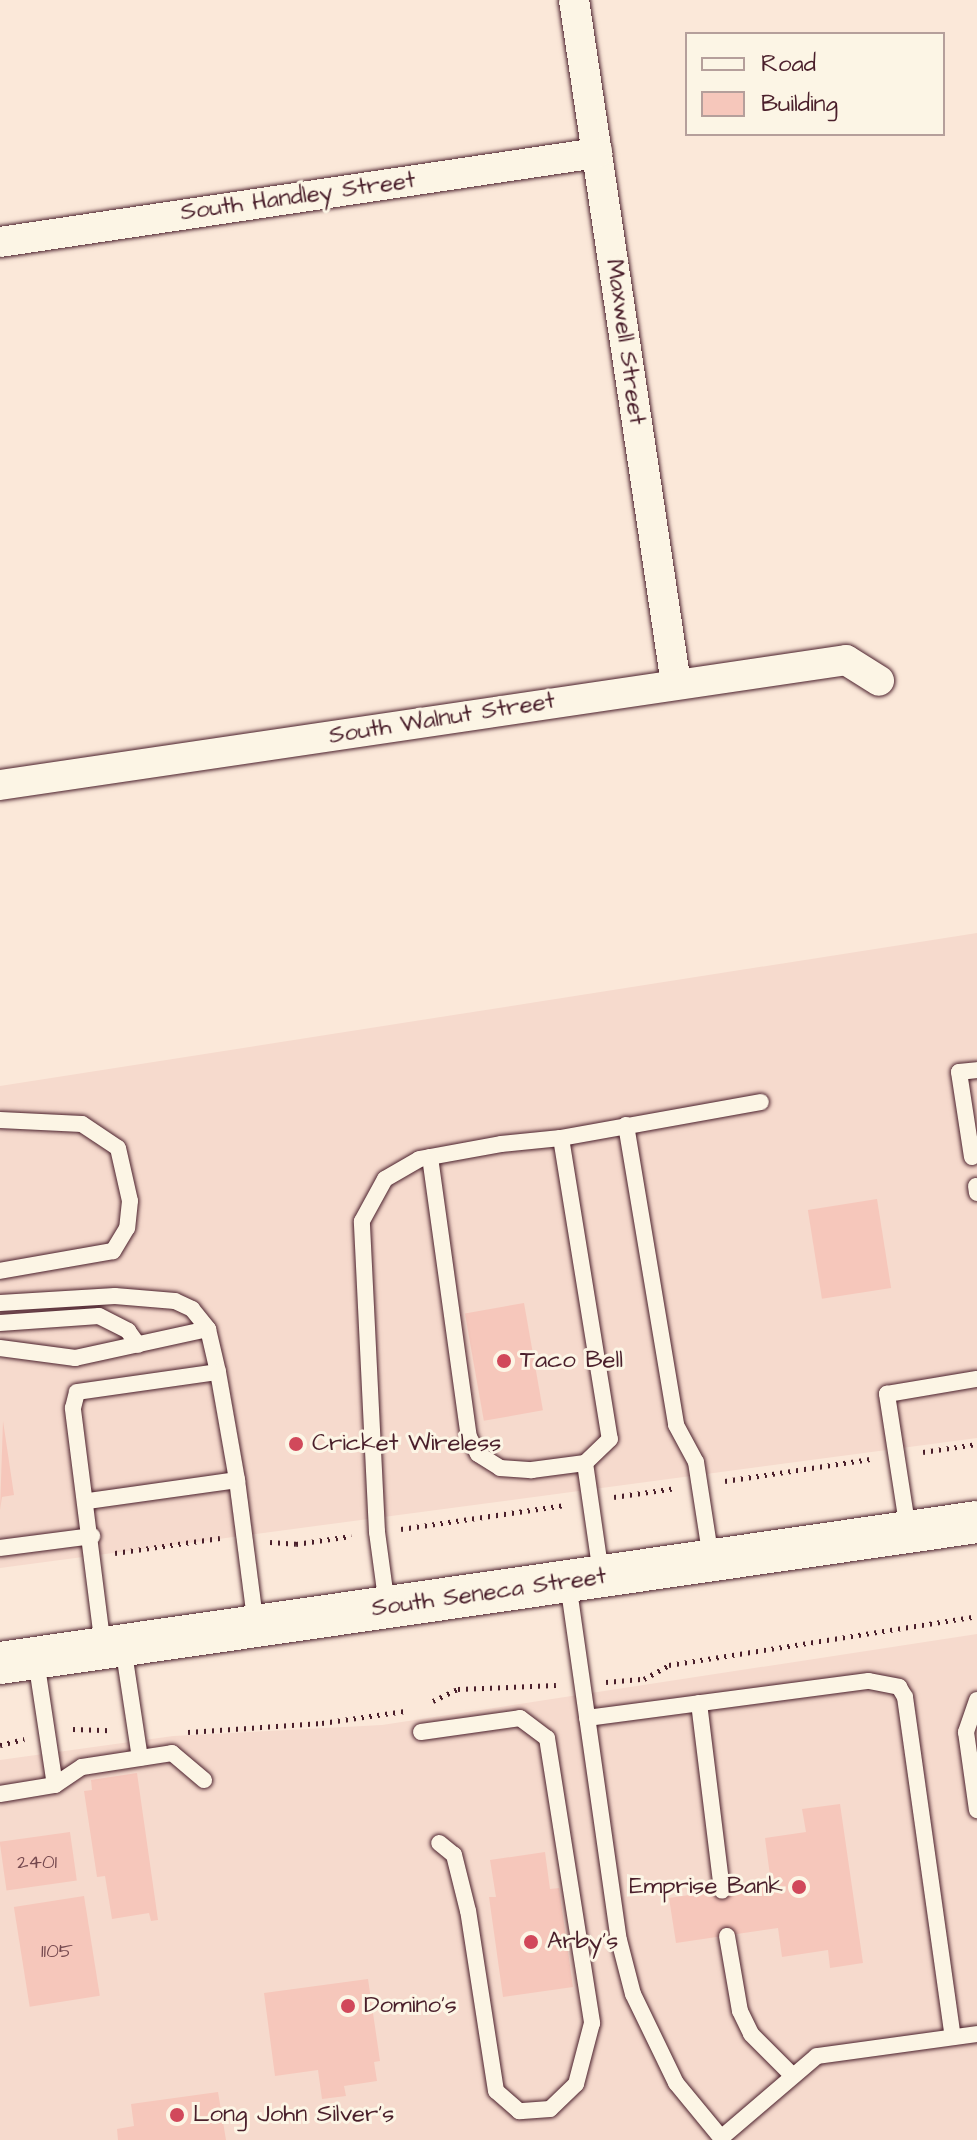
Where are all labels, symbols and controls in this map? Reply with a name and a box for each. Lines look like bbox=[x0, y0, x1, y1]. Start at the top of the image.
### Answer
legend bbox=[685, 32, 945, 136]
text: Road bbox=[761, 47, 816, 81]
text: Building bbox=[761, 87, 838, 121]
street label: South Handley Street bbox=[179, 166, 417, 228]
street label: Maxwell Street bbox=[599, 257, 651, 427]
street label: South Walnut Street bbox=[327, 687, 557, 751]
place label: Taco Bell bbox=[520, 1347, 623, 1375]
marker: Taco Bell bbox=[495, 1352, 513, 1370]
place label: Cricket Wireless bbox=[312, 1430, 501, 1458]
marker: Cricket Wireless bbox=[287, 1435, 305, 1453]
street label: South Seneca Street bbox=[370, 1562, 608, 1624]
house number: 2401 bbox=[17, 1850, 57, 1874]
place label: Emprise Bank bbox=[629, 1873, 783, 1901]
marker: Emprise Bank bbox=[790, 1878, 808, 1896]
place label: Arby's bbox=[547, 1928, 618, 1956]
marker: Arby's bbox=[522, 1933, 540, 1951]
house number: 1105 bbox=[41, 1939, 73, 1963]
place label: Domino's bbox=[364, 1992, 457, 2020]
marker: Domino's bbox=[339, 1997, 357, 2015]
place label: Long John Silver's bbox=[193, 2101, 394, 2129]
marker: Long John Silver's bbox=[168, 2106, 186, 2124]

